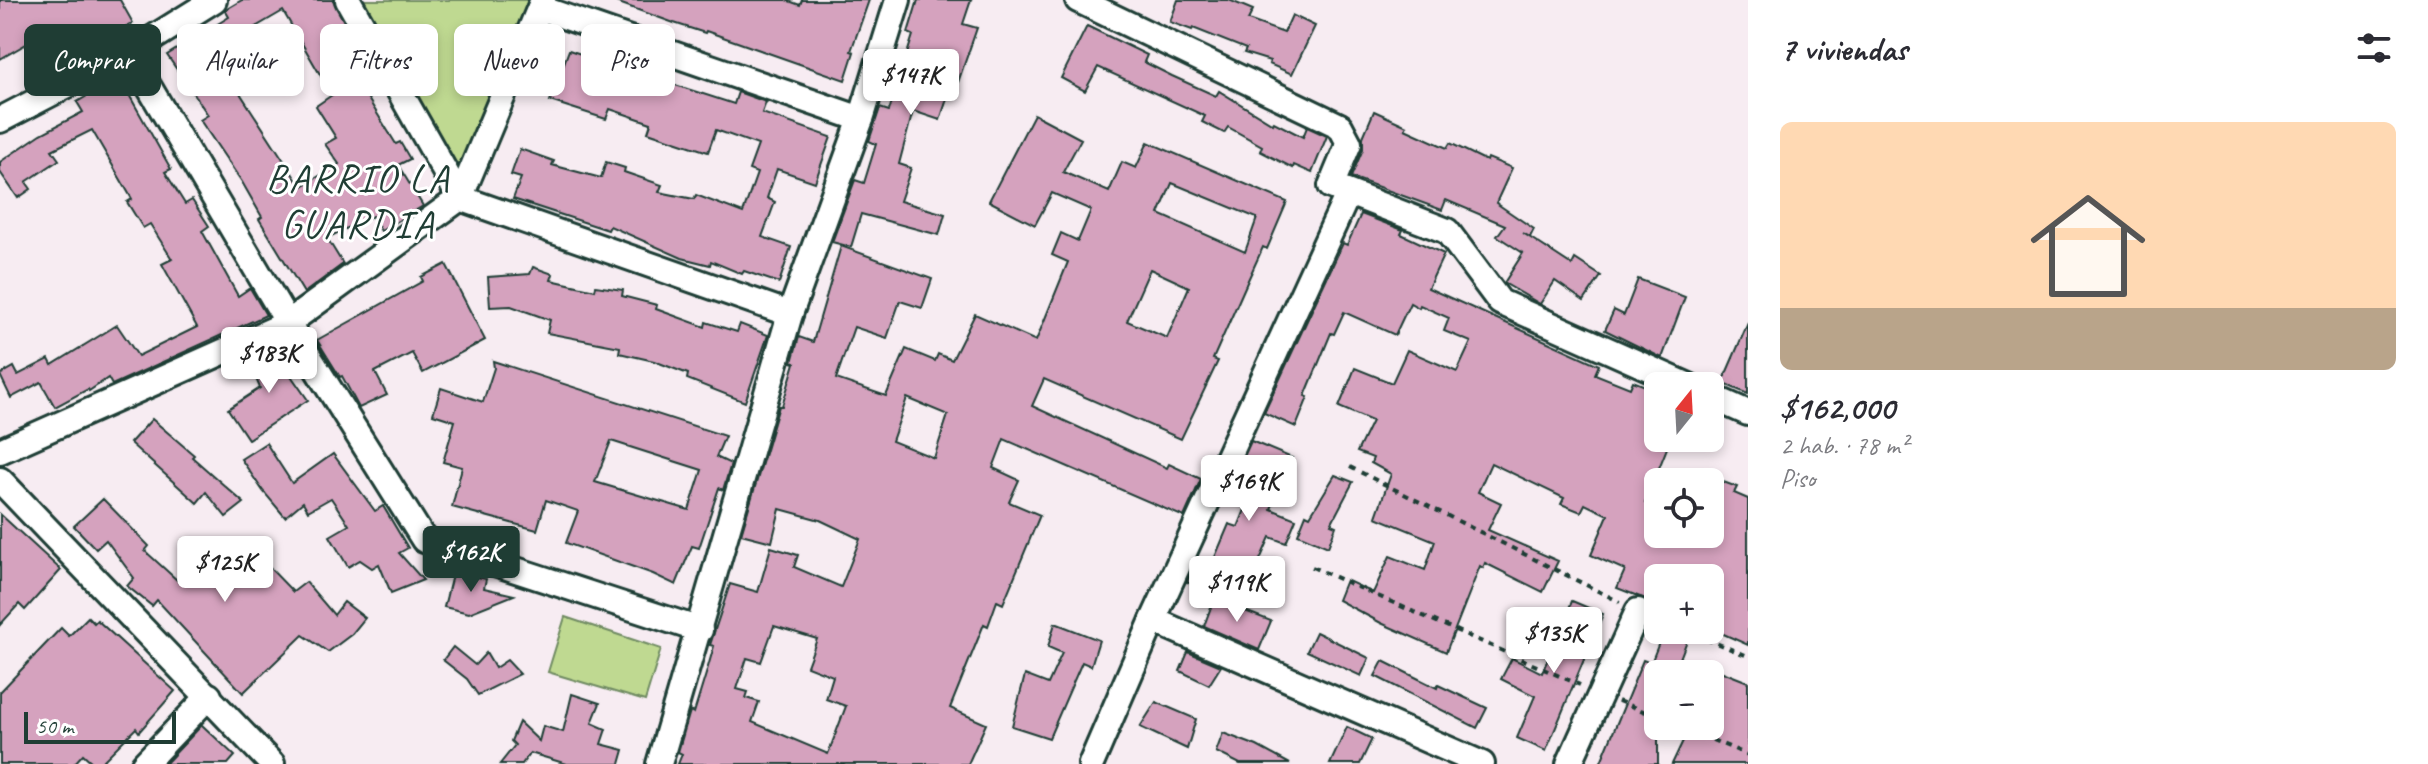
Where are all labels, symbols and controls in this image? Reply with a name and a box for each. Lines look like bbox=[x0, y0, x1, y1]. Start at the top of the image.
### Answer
chip: Comprar bbox=[24, 24, 161, 96]
chip: Alquilar bbox=[177, 24, 304, 96]
chip: Filtros bbox=[320, 24, 438, 96]
chip: Nuevo bbox=[454, 24, 565, 96]
chip: Piso bbox=[581, 24, 675, 96]
icon: filters bbox=[2352, 26, 2396, 70]
text: 7 viviendas bbox=[1780, 27, 1907, 70]
pin: $147K bbox=[855, 49, 967, 117]
text: $147K bbox=[881, 58, 941, 91]
district label: BARRIO LA GUARDIA bbox=[266, 153, 450, 249]
icon: home bbox=[2016, 174, 2160, 318]
pin: $183K bbox=[213, 327, 325, 395]
text: $183K bbox=[239, 336, 299, 369]
north arrow bbox=[1644, 372, 1724, 452]
map controls bbox=[1644, 372, 1724, 740]
text: $162,000 bbox=[1780, 386, 1895, 429]
text: 2 hab. · 78 m² bbox=[1780, 429, 1908, 462]
pin: $169K bbox=[1193, 455, 1305, 523]
text: Piso bbox=[1780, 462, 1815, 495]
text: $169K bbox=[1219, 464, 1279, 497]
button: locate bbox=[1644, 468, 1724, 548]
pin: $162K bbox=[415, 526, 527, 594]
text: $162K bbox=[441, 535, 501, 568]
pin: $125K bbox=[169, 536, 281, 604]
text: $125K bbox=[195, 545, 255, 578]
pin: $119K bbox=[1181, 556, 1293, 624]
button: + bbox=[1644, 564, 1724, 644]
text: $119K bbox=[1207, 565, 1267, 598]
pin: $135K bbox=[1498, 607, 1610, 675]
text: $135K bbox=[1524, 616, 1584, 649]
button: − bbox=[1644, 660, 1724, 740]
scale bar bbox=[24, 708, 176, 744]
text: 50 m bbox=[36, 712, 73, 740]

